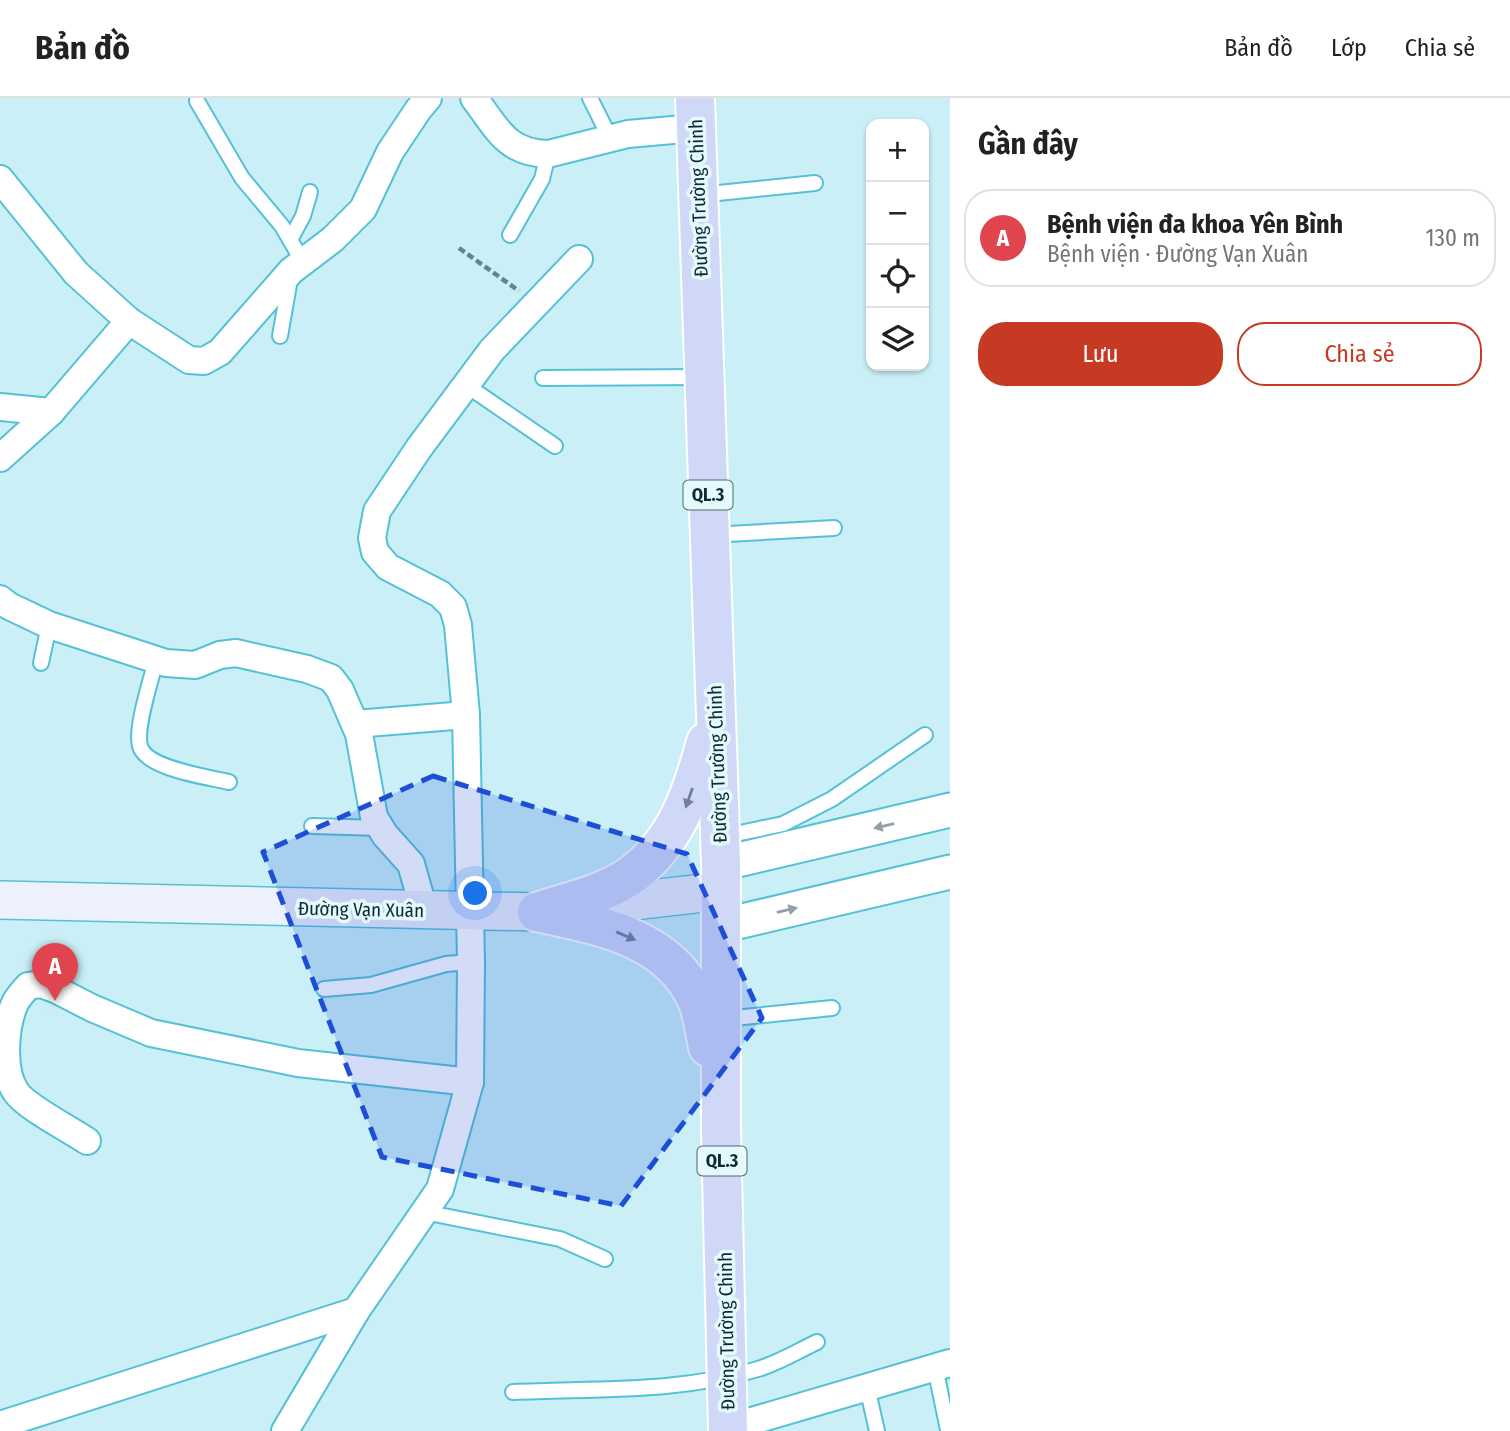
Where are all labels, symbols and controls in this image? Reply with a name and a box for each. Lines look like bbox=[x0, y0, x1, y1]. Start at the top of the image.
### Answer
text: Bản đồ bbox=[35, 28, 130, 68]
text: Bản đồ bbox=[1224, 34, 1293, 62]
text: Lớp bbox=[1331, 34, 1367, 62]
text: Chia sẻ bbox=[1405, 34, 1475, 62]
street label: Đường Trường Chinh bbox=[684, 119, 713, 277]
map controls bbox=[866, 119, 929, 371]
button: + bbox=[866, 119, 929, 182]
text: Gần đây bbox=[978, 126, 1078, 162]
button: − bbox=[866, 182, 929, 245]
text: Bệnh viện đa khoa Yên Bình bbox=[1047, 209, 1343, 240]
text: A bbox=[997, 224, 1009, 252]
text: 130 m bbox=[1426, 224, 1480, 252]
text: Bệnh viện · Đường Vạn Xuân bbox=[1047, 240, 1309, 268]
button: locate bbox=[866, 245, 929, 308]
button: layers bbox=[866, 308, 929, 371]
button: Lưu bbox=[978, 322, 1223, 386]
button: Chia sẻ bbox=[1237, 322, 1482, 386]
road number: QL.3 bbox=[684, 480, 732, 510]
street label: Đường Trường Chinh bbox=[703, 685, 732, 843]
one-way arrow bbox=[683, 788, 694, 809]
one-way arrow bbox=[873, 820, 895, 831]
your location bbox=[458, 876, 492, 910]
street label: Đường Vạn Xuân bbox=[298, 897, 424, 922]
one-way arrow bbox=[776, 904, 798, 915]
one-way arrow bbox=[616, 930, 636, 942]
pin: A bbox=[32, 943, 78, 1001]
road number: QL.3 bbox=[698, 1146, 746, 1176]
street label: Đường Trường Chinh bbox=[714, 1252, 739, 1410]

